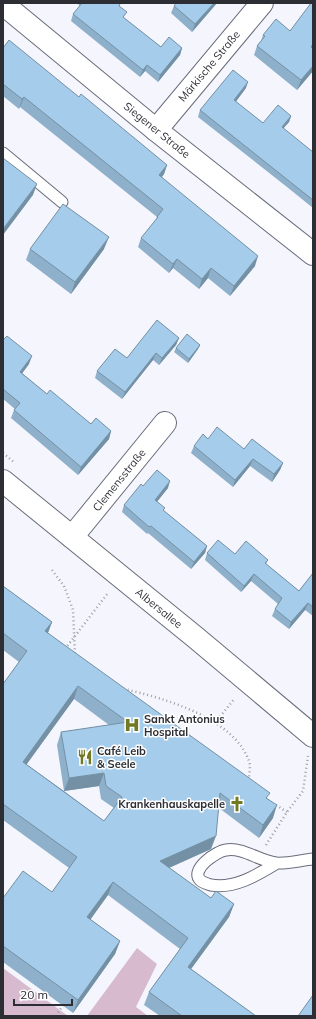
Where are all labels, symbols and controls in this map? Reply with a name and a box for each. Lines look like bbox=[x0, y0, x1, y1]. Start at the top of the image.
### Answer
street label: Märkische Straße bbox=[175, 28, 243, 104]
street label: Siegener Straße bbox=[121, 99, 193, 161]
street label: Clemensstraße bbox=[90, 446, 148, 514]
street label: Albersallee bbox=[133, 585, 185, 631]
place label: Sankt Antonius Hospital bbox=[144, 712, 225, 739]
hospital icon: Sankt Antonius Hospital bbox=[123, 716, 141, 734]
place label: Café Leib & Seele bbox=[97, 744, 146, 771]
restaurant icon: Café Leib & Seele bbox=[76, 748, 94, 766]
church icon: Krankenhauskapelle bbox=[228, 795, 246, 813]
place label: Krankenhauskapelle bbox=[118, 797, 225, 811]
scale bar bbox=[14, 981, 72, 1007]
text: 20 m bbox=[20, 987, 48, 1002]

